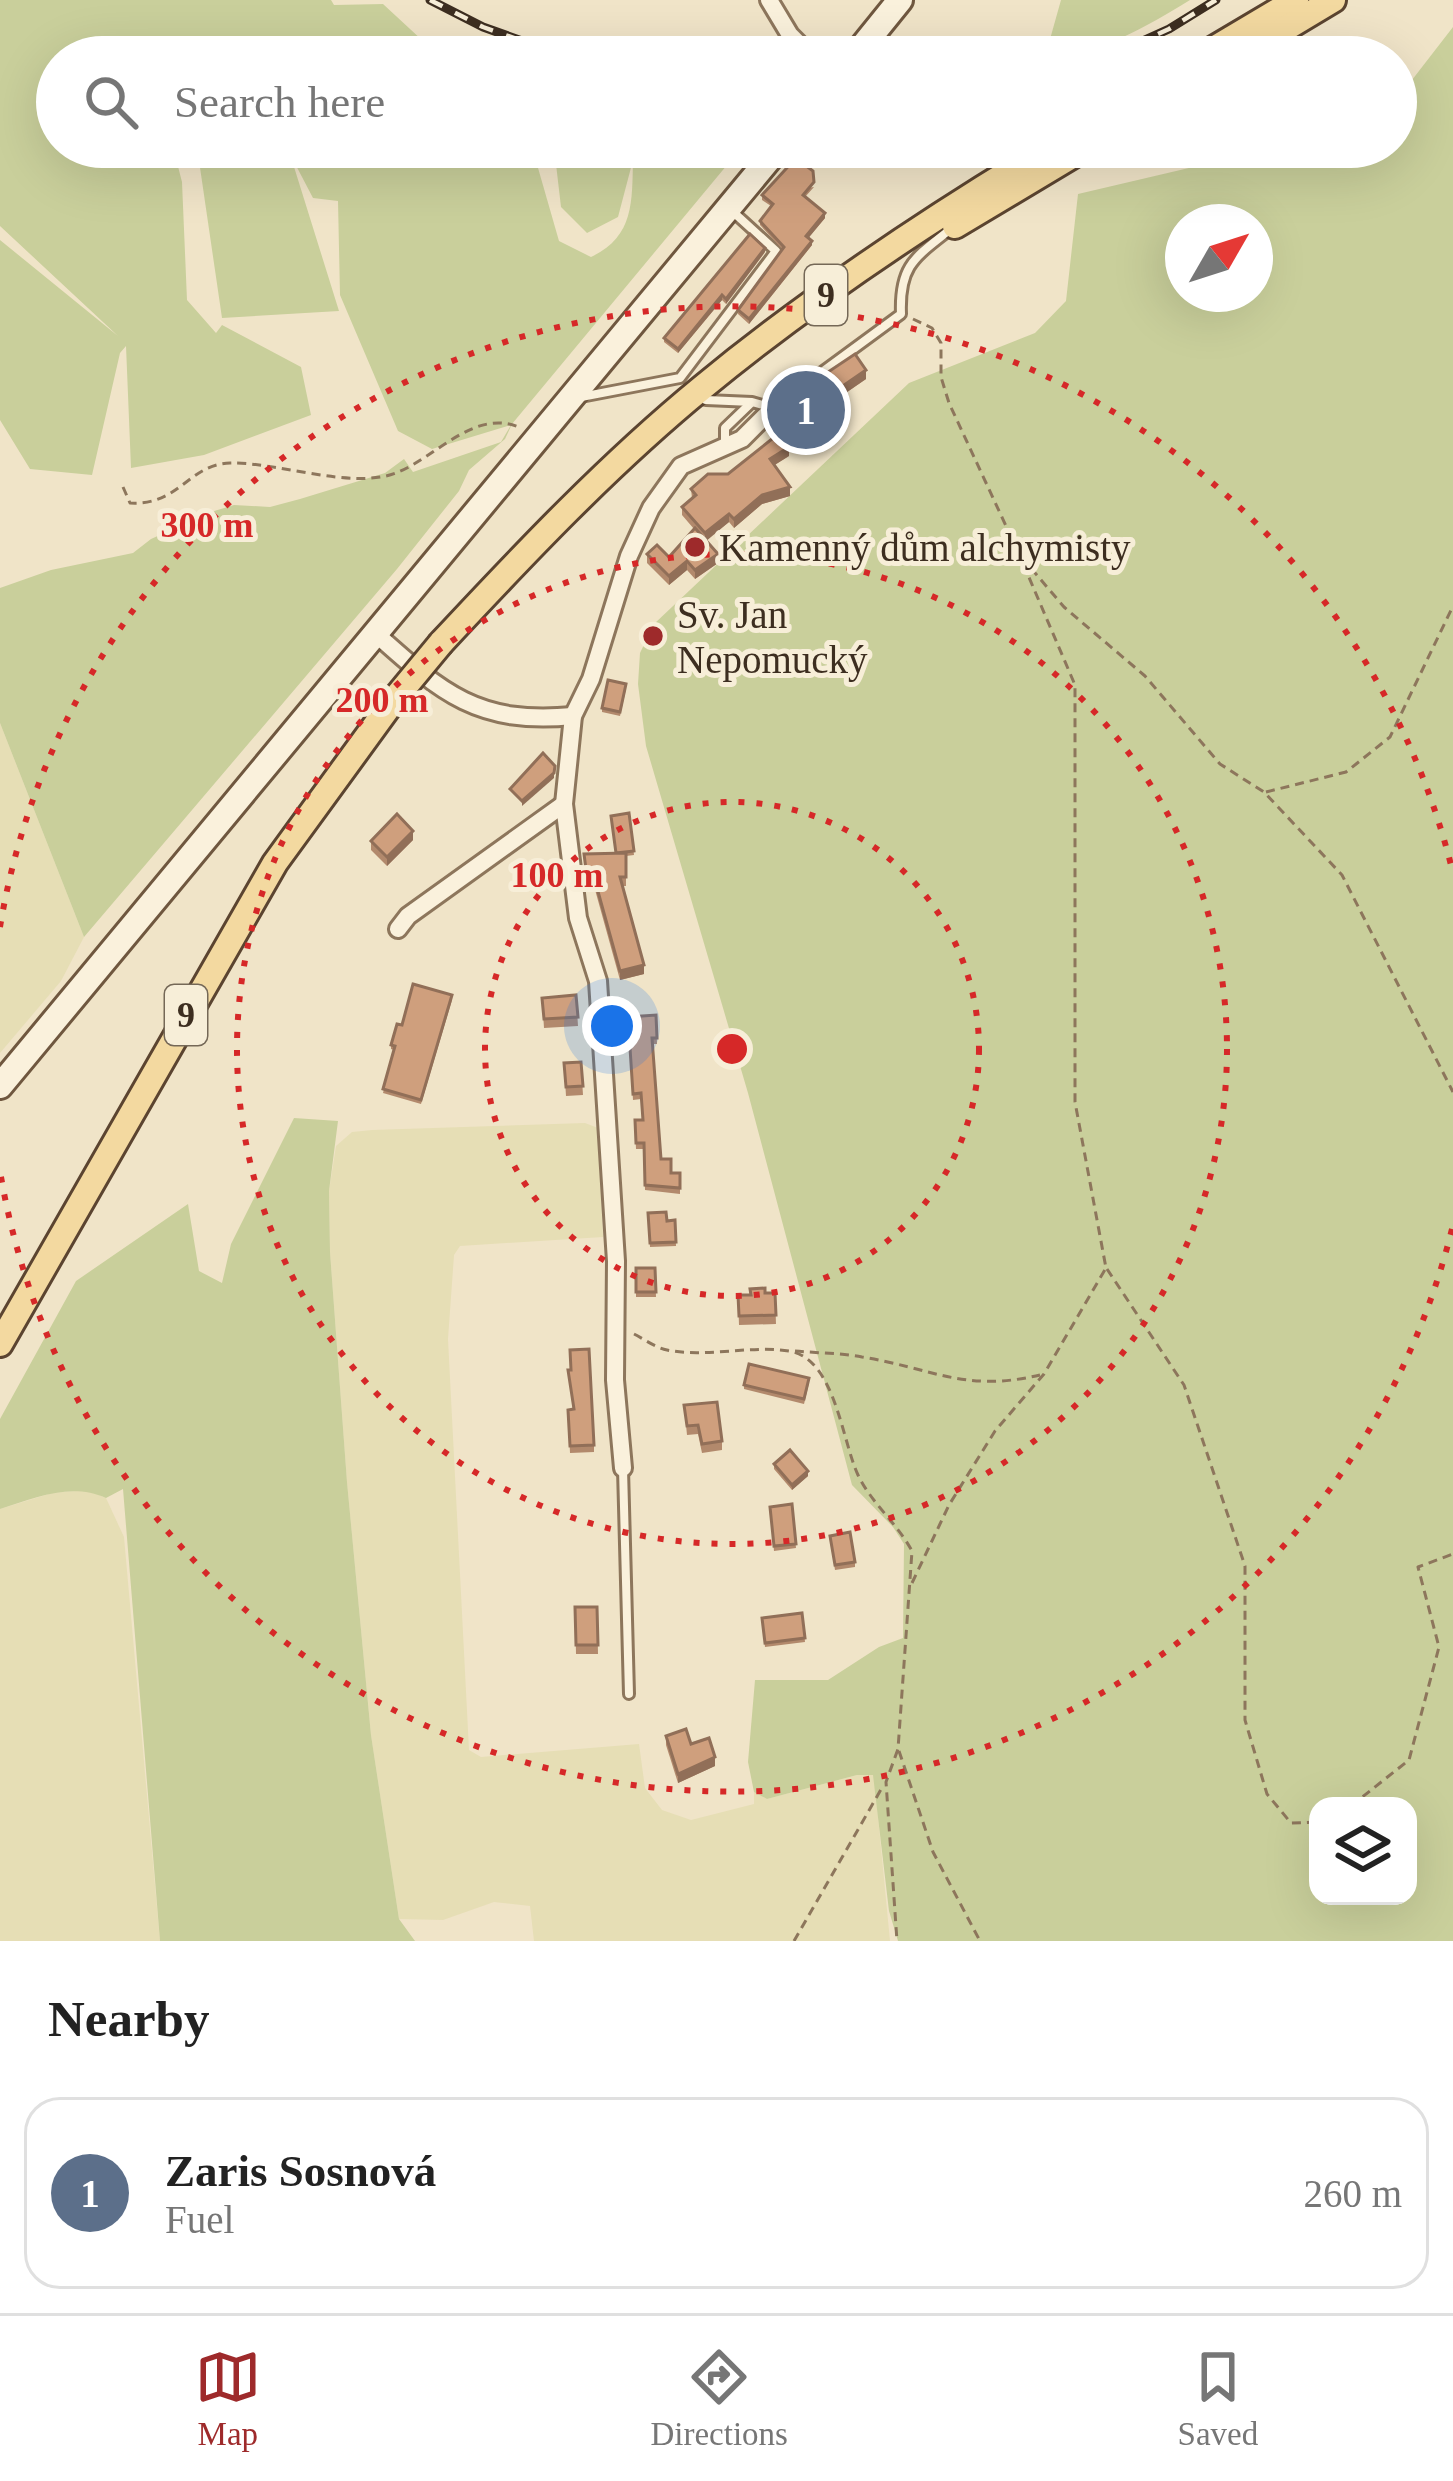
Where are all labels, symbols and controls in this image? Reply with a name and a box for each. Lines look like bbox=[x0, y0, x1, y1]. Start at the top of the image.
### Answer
search box bbox=[36, 36, 1417, 168]
icon: search bbox=[78, 69, 144, 135]
text: Search here bbox=[174, 77, 385, 127]
north arrow bbox=[1165, 204, 1273, 312]
road number: 9 bbox=[805, 265, 847, 325]
pin: 1 bbox=[767, 365, 845, 455]
text: 300 m bbox=[161, 505, 254, 545]
place label: Kamenný dům alchymisty bbox=[719, 526, 1131, 570]
marker: Kamenný dům alchymisty bbox=[682, 534, 708, 560]
place label: Sv. Jan Nepomucký bbox=[677, 593, 868, 682]
marker: Sv. Jan Nepomucký bbox=[640, 623, 666, 649]
text: 200 m bbox=[336, 680, 429, 720]
text: 100 m bbox=[511, 855, 604, 895]
road number: 9 bbox=[165, 985, 207, 1045]
your location bbox=[582, 996, 642, 1056]
centre of rings bbox=[711, 1028, 753, 1070]
map controls bbox=[1309, 1797, 1417, 1905]
button: layers bbox=[1309, 1797, 1417, 1905]
text: Nearby bbox=[48, 1991, 209, 2047]
text: Zaris Sosnová bbox=[165, 2146, 436, 2196]
text: 1 bbox=[80, 2172, 100, 2215]
text: 260 m bbox=[1303, 2172, 1402, 2215]
text: Fuel bbox=[165, 2198, 234, 2241]
tab: Map bbox=[195, 2344, 261, 2453]
tab: Directions bbox=[650, 2344, 788, 2453]
tab: Saved bbox=[1178, 2344, 1258, 2453]

